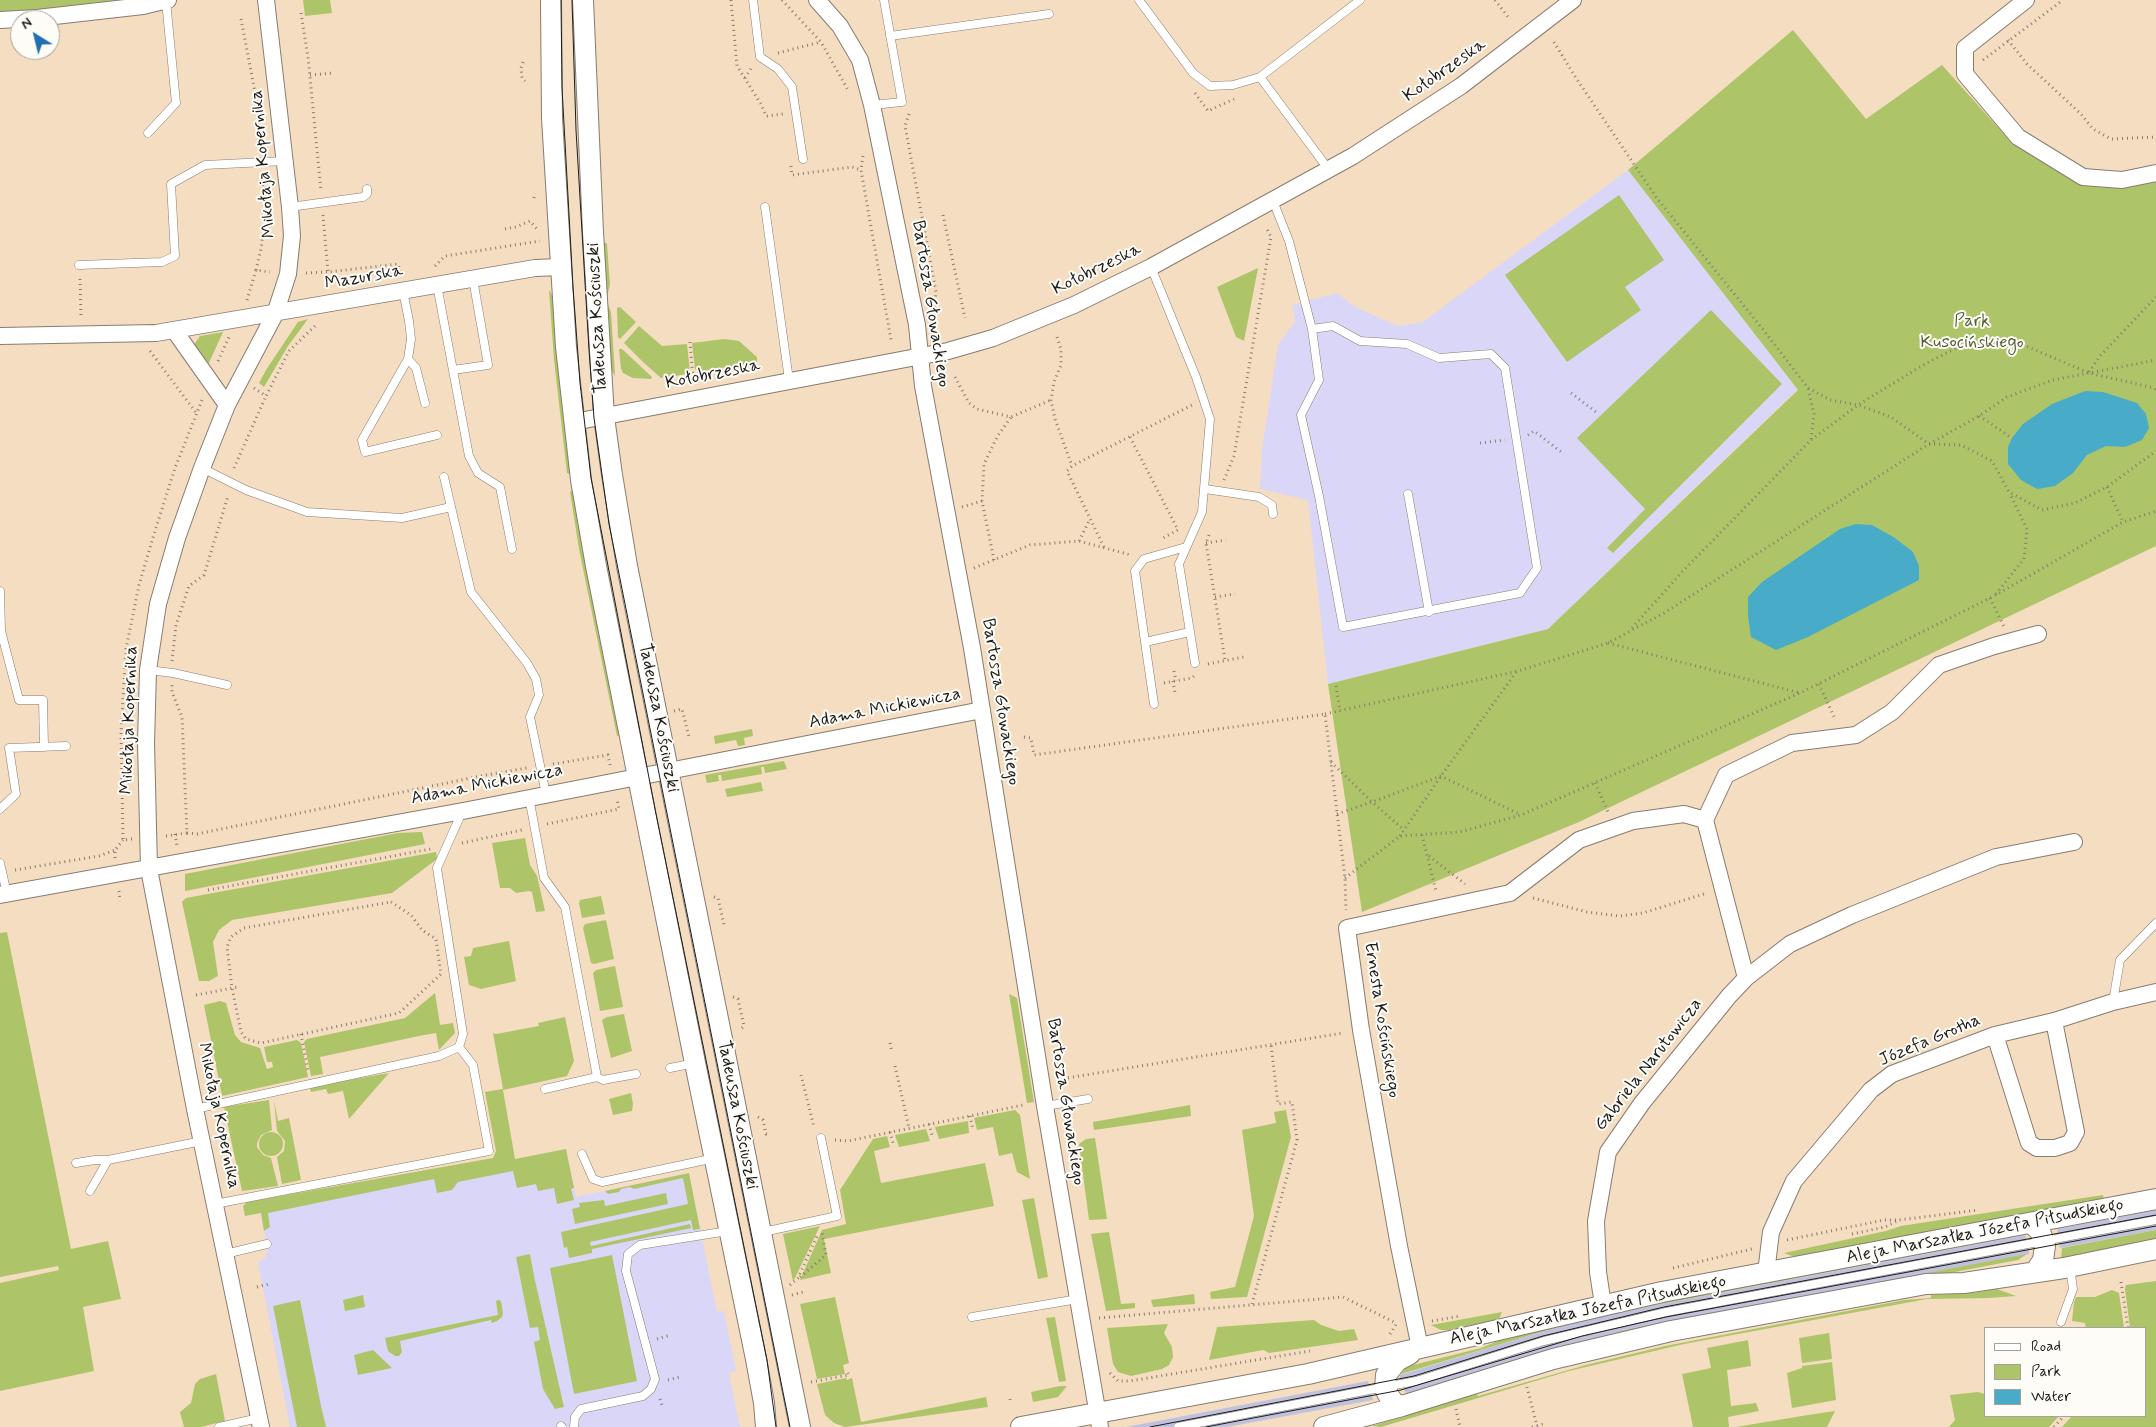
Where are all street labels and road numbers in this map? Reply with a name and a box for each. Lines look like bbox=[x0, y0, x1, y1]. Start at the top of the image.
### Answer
street label: Kołobrzeska bbox=[1399, 35, 1491, 107]
street label: Mikołaja Kopernika bbox=[247, 89, 281, 239]
street label: Bartosza Głowackiego bbox=[906, 219, 954, 389]
street label: Kołobrzeska bbox=[1049, 239, 1145, 301]
street label: Tadeusza Kościuszki bbox=[583, 242, 613, 394]
street label: Mazurska bbox=[323, 261, 405, 295]
street label: Kołobrzeska bbox=[664, 355, 762, 395]
street label: Bartosza Głowackiego bbox=[976, 617, 1024, 787]
street label: Tadeusza Kościuszki bbox=[633, 642, 683, 794]
street label: Mikołaja Kopernika bbox=[117, 645, 143, 795]
street label: Adama Mickiewicza bbox=[807, 684, 963, 734]
street label: Adama Mickiewicza bbox=[409, 760, 565, 810]
street label: Ernesta Kościńskiego bbox=[1358, 941, 1404, 1099]
street label: Gabriela Narutowicza bbox=[1590, 994, 1708, 1136]
street label: Józefa Grotha bbox=[1876, 1010, 1984, 1072]
street label: Bartosza Głowackiego bbox=[1041, 1017, 1089, 1187]
street label: Tadeusza Kościuszki bbox=[712, 1039, 762, 1191]
street label: Mikołaja Kopernika bbox=[192, 1041, 244, 1191]
street label: Aleja Marszałka Józefa Piłsudskiego bbox=[1845, 1194, 2125, 1270]
street label: Aleja Marszałka Józefa Piłsudskiego bbox=[1448, 1271, 1728, 1351]

